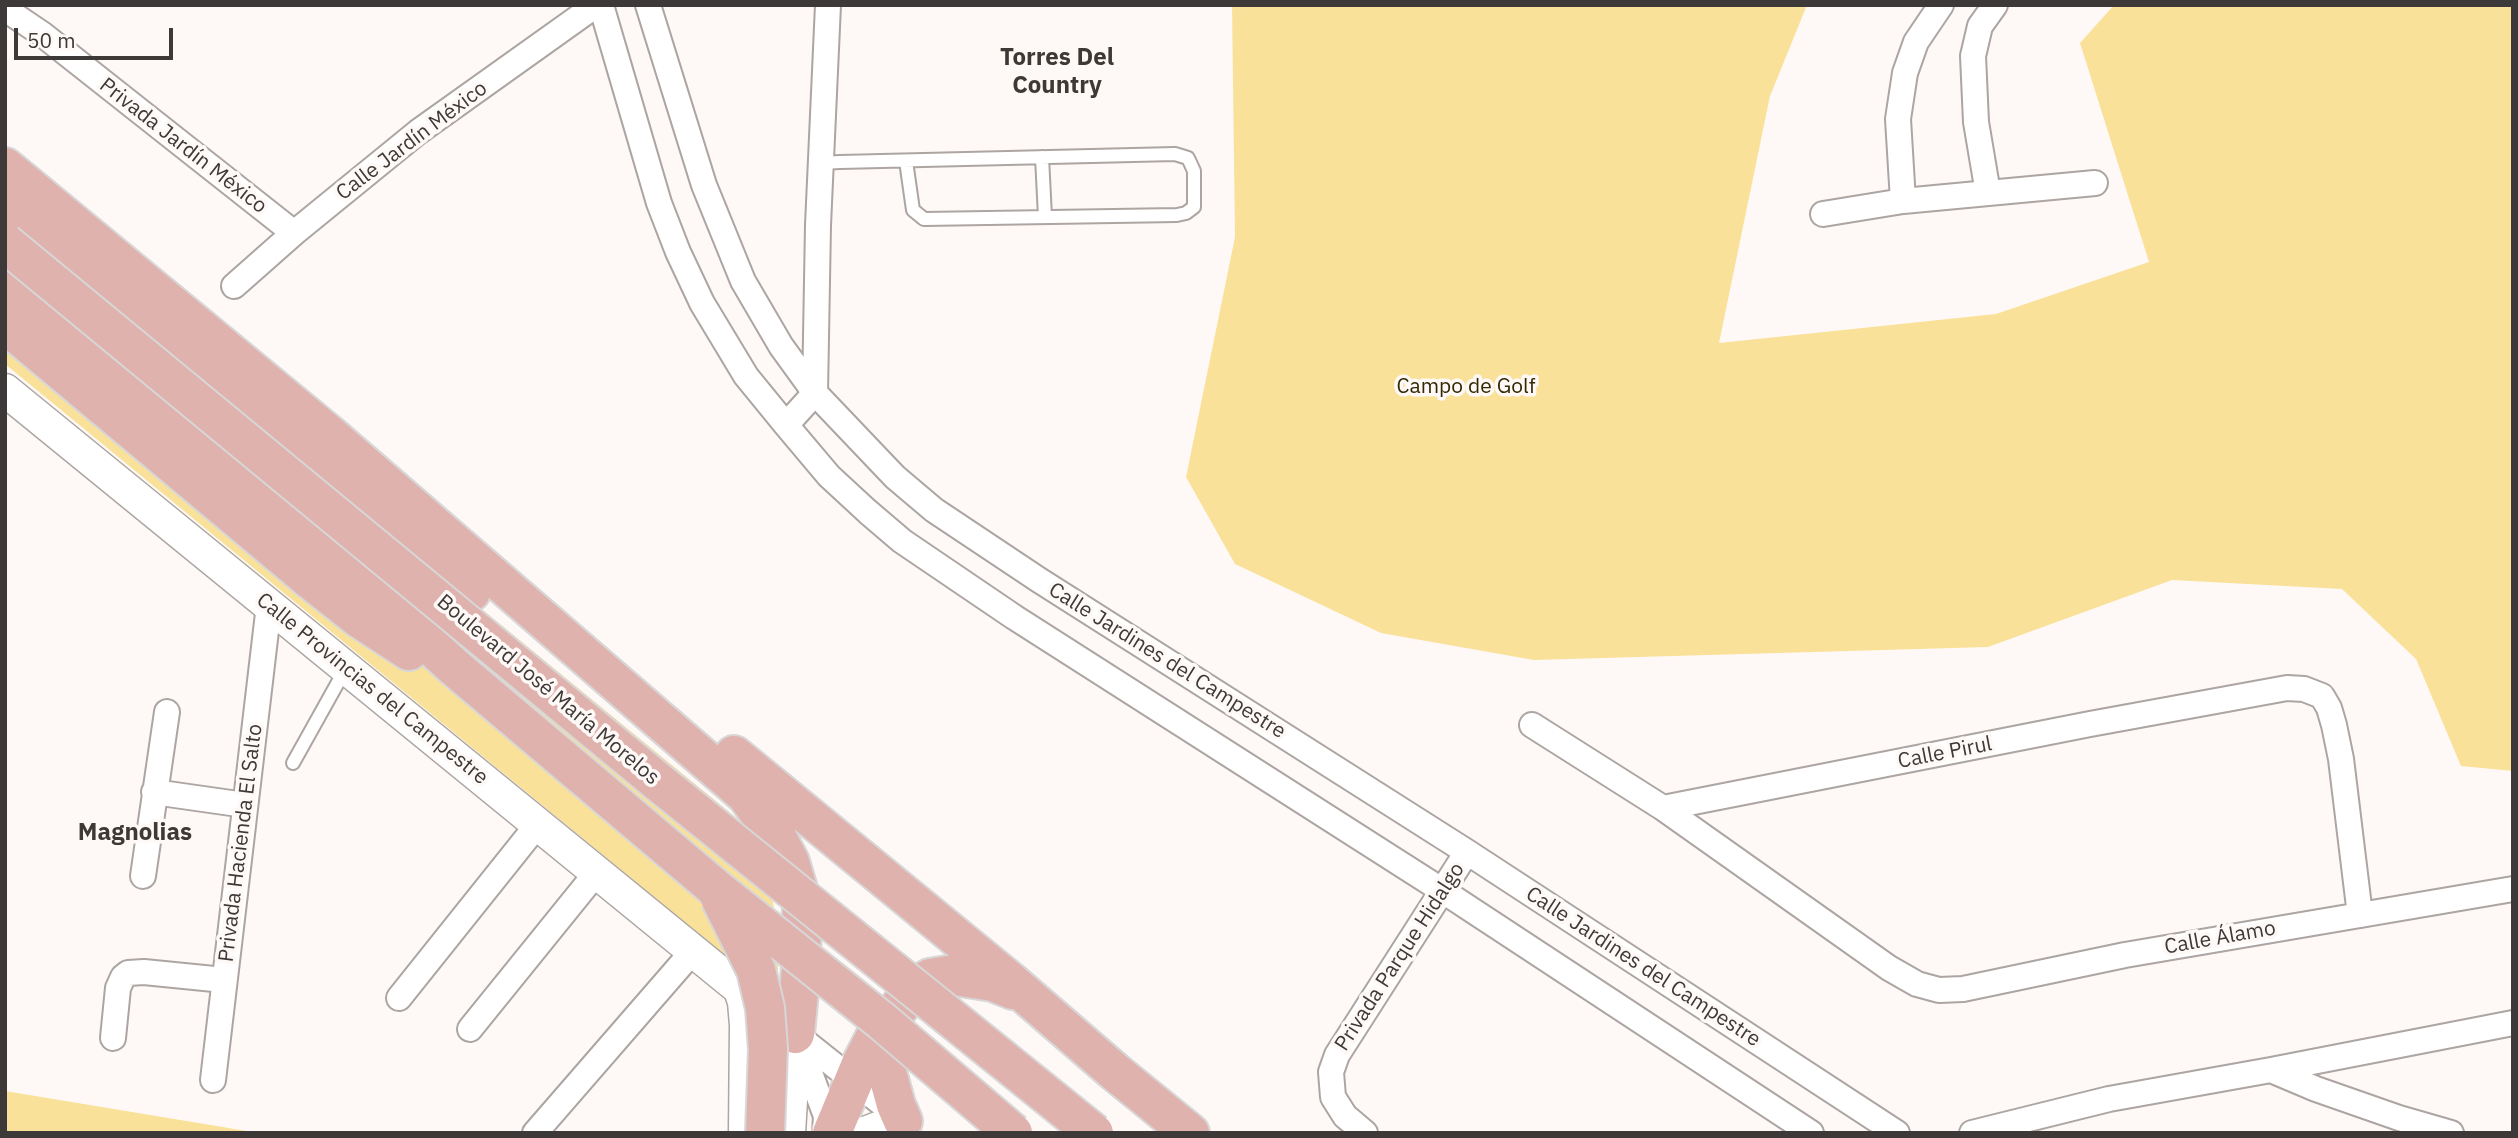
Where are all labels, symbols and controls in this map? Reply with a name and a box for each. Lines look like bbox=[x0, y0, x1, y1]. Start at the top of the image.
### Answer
scale bar bbox=[18, 14, 177, 58]
text: 50 m bbox=[27, 26, 76, 54]
district label: Torres Del Country bbox=[1000, 44, 1114, 100]
street label: Privada Jardín México bbox=[94, 73, 272, 219]
street label: Calle Jardín México bbox=[332, 76, 492, 206]
park label: Campo de Golf bbox=[1396, 374, 1536, 400]
street label: Calle Jardines del Campestre bbox=[1044, 577, 1290, 745]
street label: Calle Provincias del Campestre bbox=[251, 588, 493, 790]
street label: Boulevard José María Morelos bbox=[432, 589, 664, 791]
street label: Privada Hacienda El Salto bbox=[214, 722, 268, 964]
street label: Calle Pirul bbox=[1896, 732, 1994, 774]
district label: Magnolias bbox=[78, 819, 192, 847]
street label: Privada Parque Hidalgo bbox=[1330, 858, 1470, 1056]
street label: Calle Jardines del Campestre bbox=[1521, 882, 1765, 1052]
street label: Calle Álamo bbox=[2162, 916, 2278, 960]

